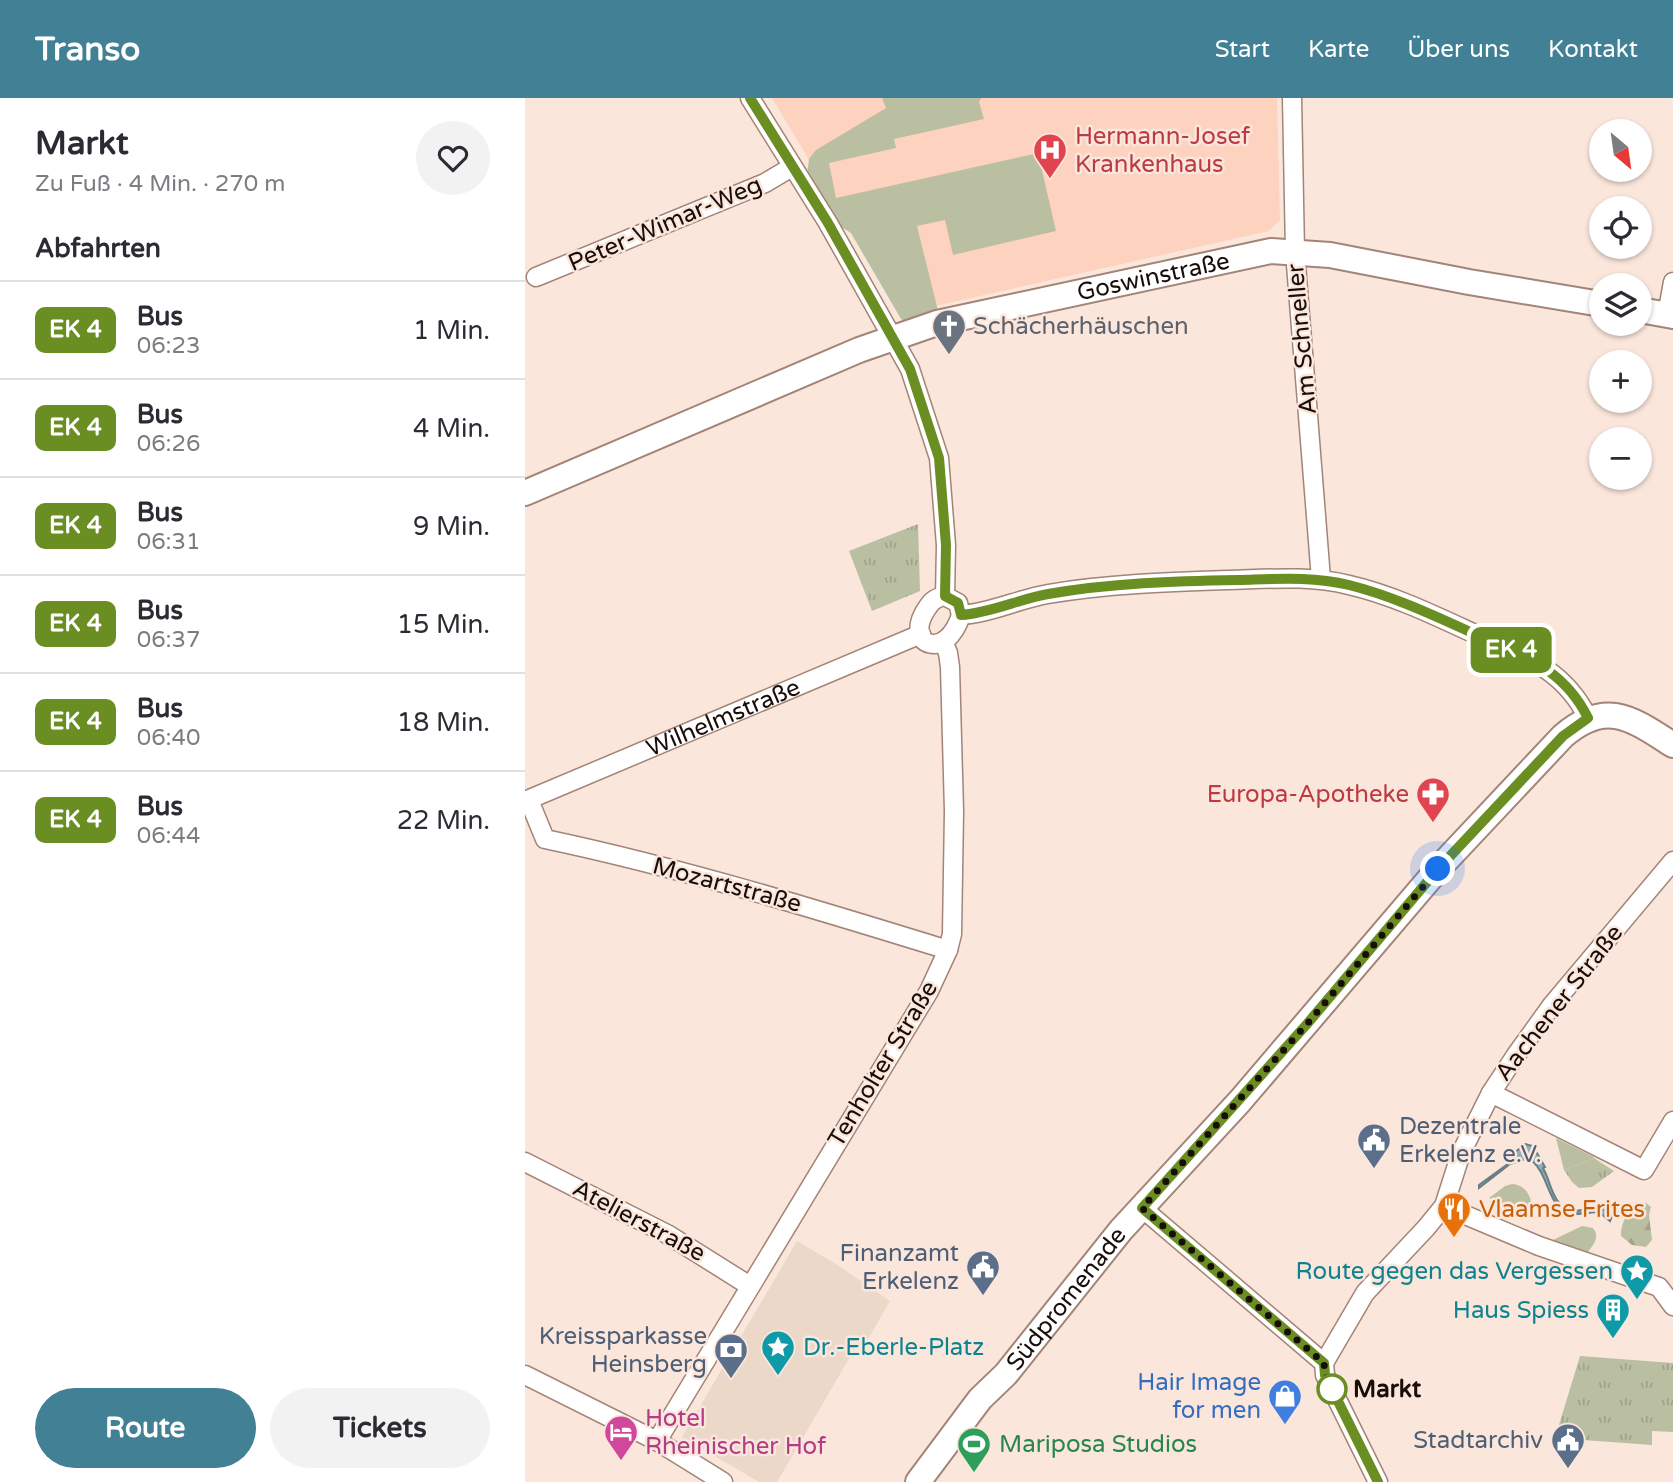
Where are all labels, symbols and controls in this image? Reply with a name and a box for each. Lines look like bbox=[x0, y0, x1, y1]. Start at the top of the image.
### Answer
text: Transo bbox=[35, 30, 140, 69]
text: Start bbox=[1215, 35, 1270, 64]
text: Karte bbox=[1308, 35, 1369, 64]
text: Über uns bbox=[1407, 35, 1510, 64]
text: Kontakt bbox=[1548, 35, 1638, 64]
north arrow bbox=[1589, 119, 1652, 182]
map controls bbox=[1589, 119, 1652, 490]
button: heart bbox=[416, 121, 490, 195]
place label: Hermann-Josef Krankenhaus bbox=[1075, 122, 1251, 179]
text: Markt bbox=[35, 124, 129, 163]
hospital icon: Hermann-Josef Krankenhaus bbox=[1031, 131, 1069, 180]
text: Zu Fuß · 4 Min. · 270 m bbox=[35, 170, 285, 198]
street label: Peter-Wimar-Weg bbox=[564, 170, 766, 278]
button: locate bbox=[1589, 196, 1652, 259]
text: Abfahrten bbox=[35, 233, 161, 264]
street label: Goswinstraße bbox=[1074, 246, 1232, 307]
street label: Am Schneller bbox=[1281, 262, 1323, 416]
button: layers bbox=[1589, 273, 1652, 336]
text: Bus bbox=[137, 301, 183, 332]
church icon: Schächerhäuschen bbox=[930, 307, 968, 356]
place label: Schächerhäuschen bbox=[973, 312, 1189, 341]
text: EK 4 bbox=[49, 315, 102, 344]
text: 1 Min. bbox=[413, 315, 490, 346]
text: 06:23 bbox=[137, 332, 200, 360]
button: + bbox=[1589, 350, 1652, 413]
text: Bus bbox=[137, 399, 183, 430]
text: EK 4 bbox=[49, 413, 102, 442]
text: 4 Min. bbox=[413, 413, 490, 444]
button: − bbox=[1589, 427, 1652, 490]
text: 06:26 bbox=[137, 430, 200, 458]
text: Bus bbox=[137, 497, 183, 528]
text: EK 4 bbox=[49, 511, 102, 540]
text: 9 Min. bbox=[413, 511, 490, 542]
text: 06:31 bbox=[137, 528, 200, 556]
text: Bus bbox=[137, 595, 183, 626]
text: EK 4 bbox=[49, 609, 102, 638]
text: 15 Min. bbox=[397, 609, 490, 640]
text: 06:37 bbox=[137, 626, 200, 654]
line badge: EK 4 bbox=[1462, 627, 1560, 673]
text: EK 4 bbox=[1485, 635, 1537, 664]
street label: Wilhelmstraße bbox=[642, 672, 804, 763]
text: Bus bbox=[137, 693, 183, 724]
text: EK 4 bbox=[49, 707, 102, 736]
text: 18 Min. bbox=[397, 707, 490, 738]
text: 06:40 bbox=[137, 724, 200, 752]
pharmacy icon: Europa-Apotheke bbox=[1414, 775, 1452, 824]
place label: Europa-Apotheke bbox=[1207, 780, 1409, 809]
text: Bus bbox=[137, 791, 183, 822]
text: EK 4 bbox=[49, 805, 102, 834]
text: 22 Min. bbox=[397, 805, 490, 836]
text: 06:44 bbox=[137, 822, 200, 850]
street label: Mozartstraße bbox=[649, 851, 805, 919]
your location bbox=[1420, 851, 1455, 886]
street label: Aachener Straße bbox=[1489, 919, 1629, 1087]
street label: Tenholter Straße bbox=[822, 976, 944, 1152]
place label: Dezentrale Erkelenz e.V. bbox=[1399, 1112, 1542, 1169]
public building icon: Dezentrale Erkelenz e.V. bbox=[1355, 1121, 1393, 1170]
street label: Atelierstraße bbox=[568, 1174, 710, 1268]
restaurant icon: Vlaamse Frites bbox=[1435, 1190, 1473, 1239]
place label: Vlaamse Frites bbox=[1479, 1195, 1645, 1224]
street label: Südpromenade bbox=[1000, 1221, 1132, 1376]
place label: Finanzamt Erkelenz bbox=[840, 1239, 959, 1296]
public building icon: Finanzamt Erkelenz bbox=[964, 1248, 1002, 1297]
place icon: Route gegen das Vergessen bbox=[1618, 1252, 1656, 1301]
place label: Route gegen das Vergessen bbox=[1295, 1257, 1613, 1286]
building icon: Haus Spiess bbox=[1594, 1291, 1632, 1340]
place label: Haus Spiess bbox=[1453, 1296, 1589, 1325]
place label: Kreissparkasse Heinsberg bbox=[539, 1322, 707, 1379]
place icon: Dr.-Eberle-Platz bbox=[759, 1328, 797, 1377]
bank icon: Kreissparkasse Heinsberg bbox=[712, 1331, 750, 1380]
place label: Dr.-Eberle-Platz bbox=[803, 1333, 984, 1362]
place label: Hair Image for men bbox=[1137, 1368, 1261, 1425]
marker: Markt bbox=[1317, 1374, 1347, 1404]
place label: Markt bbox=[1353, 1375, 1422, 1404]
shop icon: Hair Image for men bbox=[1266, 1377, 1304, 1426]
button: Route bbox=[35, 1388, 256, 1468]
button: Tickets bbox=[270, 1388, 490, 1468]
place label: Hotel Rheinischer Hof bbox=[645, 1404, 827, 1461]
hotel icon: Hotel Rheinischer Hof bbox=[602, 1413, 640, 1462]
public building icon: Stadtarchiv bbox=[1549, 1421, 1587, 1470]
sports icon: Mariposa Studios bbox=[955, 1425, 993, 1474]
place label: Stadtarchiv bbox=[1413, 1426, 1543, 1455]
place label: Mariposa Studios bbox=[999, 1430, 1197, 1459]

